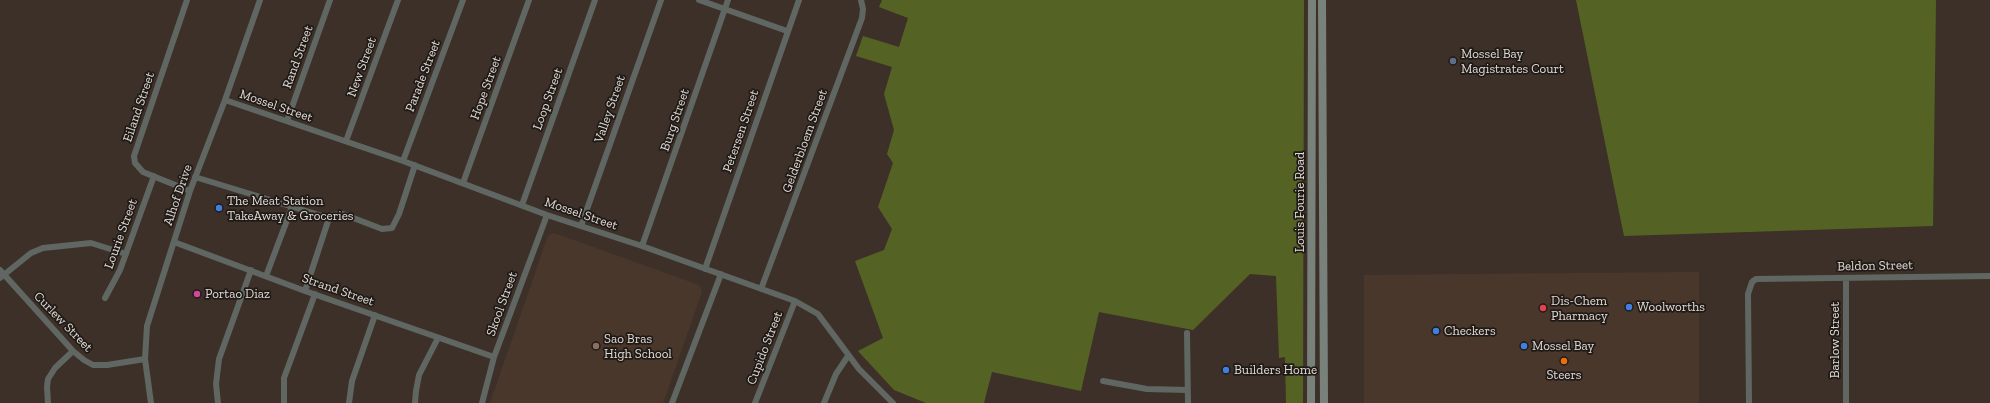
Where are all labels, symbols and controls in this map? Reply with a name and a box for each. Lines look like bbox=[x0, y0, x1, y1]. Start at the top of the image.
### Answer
street label: Rand Street bbox=[279, 23, 317, 91]
street label: New Street bbox=[344, 35, 380, 99]
street label: Parade Street bbox=[402, 38, 444, 114]
place label: Mossel Bay Magistrates Court bbox=[1461, 46, 1564, 77]
street label: Hope Street bbox=[467, 54, 505, 122]
marker: Mossel Bay Magistrates Court bbox=[1448, 56, 1458, 66]
street label: Loop Street bbox=[530, 66, 566, 132]
street label: Eiland Street bbox=[120, 70, 158, 144]
street label: Valley Street bbox=[591, 73, 629, 145]
street label: Mossel Street bbox=[238, 86, 314, 126]
street label: Burg Street bbox=[657, 87, 693, 153]
street label: Gelderbloem Street bbox=[779, 87, 831, 195]
street label: Petersen Street bbox=[720, 88, 762, 174]
street label: Louis Fourie Road bbox=[1292, 152, 1308, 252]
street label: Alhof Drive bbox=[160, 162, 196, 228]
place label: The Meat Station TakeAway & Groceries bbox=[227, 193, 354, 224]
street label: Mossel Street bbox=[543, 194, 619, 234]
street label: Lourie Street bbox=[101, 197, 141, 271]
marker: The Meat Station TakeAway & Groceries bbox=[214, 203, 224, 213]
street label: Beldon Street bbox=[1837, 258, 1913, 274]
street label: Strand Street bbox=[300, 270, 376, 310]
street label: Skool Street bbox=[483, 270, 521, 338]
place label: Portao Diaz bbox=[205, 286, 270, 302]
street label: Curlew Street bbox=[30, 289, 96, 355]
marker: Portao Diaz bbox=[192, 289, 202, 299]
place label: Dis-Chem Pharmacy bbox=[1551, 293, 1608, 324]
place label: Woolworths bbox=[1637, 299, 1705, 315]
marker: Woolworths bbox=[1624, 302, 1634, 312]
street label: Barlow Street bbox=[1827, 302, 1843, 378]
marker: Dis-Chem Pharmacy bbox=[1538, 303, 1548, 313]
street label: Cupido Street bbox=[744, 309, 786, 387]
place label: Checkers bbox=[1444, 323, 1496, 339]
marker: Checkers bbox=[1431, 326, 1441, 336]
place label: Sao Bras High School bbox=[604, 331, 672, 362]
place label: Mossel Bay bbox=[1532, 338, 1594, 354]
marker: Sao Bras High School bbox=[591, 341, 601, 351]
marker: Mossel Bay bbox=[1519, 341, 1529, 351]
marker: Steers bbox=[1559, 356, 1569, 366]
place label: Builders Home bbox=[1234, 362, 1317, 378]
marker: Builders Home bbox=[1221, 365, 1231, 375]
place label: Steers bbox=[1546, 367, 1582, 383]

